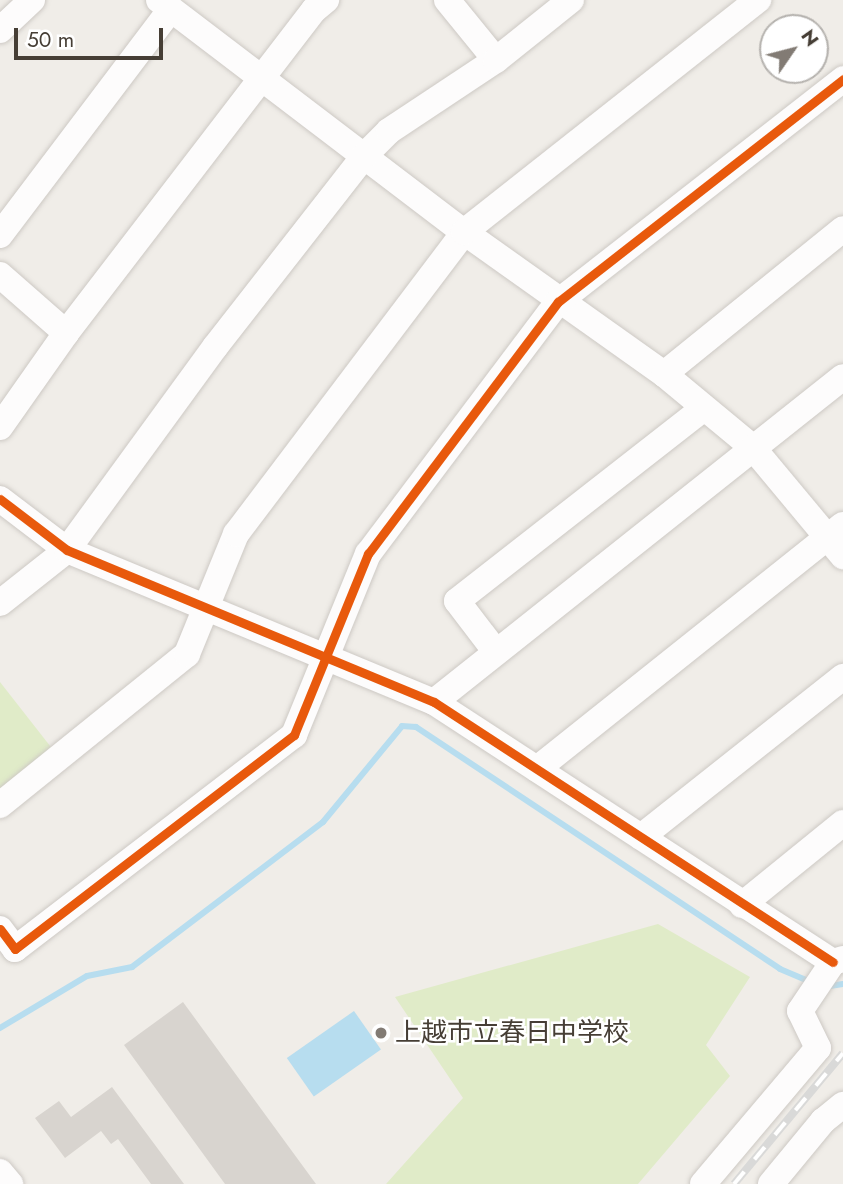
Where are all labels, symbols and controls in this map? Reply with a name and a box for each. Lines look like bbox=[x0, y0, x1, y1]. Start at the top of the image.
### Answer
scale bar bbox=[18, 14, 166, 58]
north arrow bbox=[759, 14, 829, 84]
text: N bbox=[795, 24, 825, 52]
text: 50 m bbox=[27, 25, 74, 55]
place label: 上越市立春日中学校 bbox=[395, 1017, 629, 1049]
marker: 上越市立春日中学校 bbox=[373, 1025, 389, 1041]

